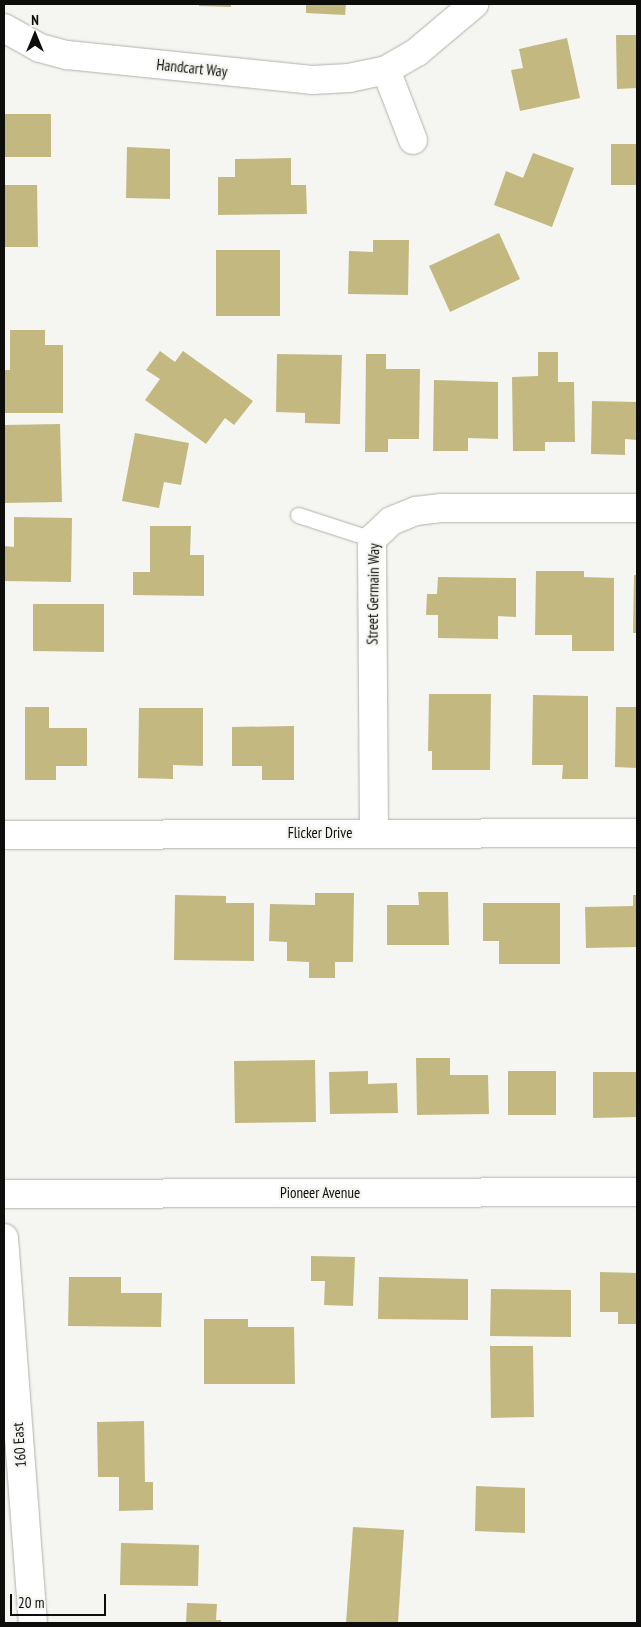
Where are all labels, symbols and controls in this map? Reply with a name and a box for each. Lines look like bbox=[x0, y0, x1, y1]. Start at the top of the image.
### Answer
north arrow bbox=[10, 10, 60, 60]
text: N bbox=[31, 11, 39, 29]
street label: Handcart Way bbox=[156, 55, 228, 81]
street label: Street Germain Way bbox=[363, 543, 383, 645]
street label: Flicker Drive bbox=[288, 824, 352, 842]
street label: Pioneer Avenue bbox=[280, 1184, 360, 1202]
street label: 160 East bbox=[8, 1422, 30, 1468]
scale bar bbox=[12, 1584, 109, 1616]
text: 20 m bbox=[18, 1593, 44, 1612]

